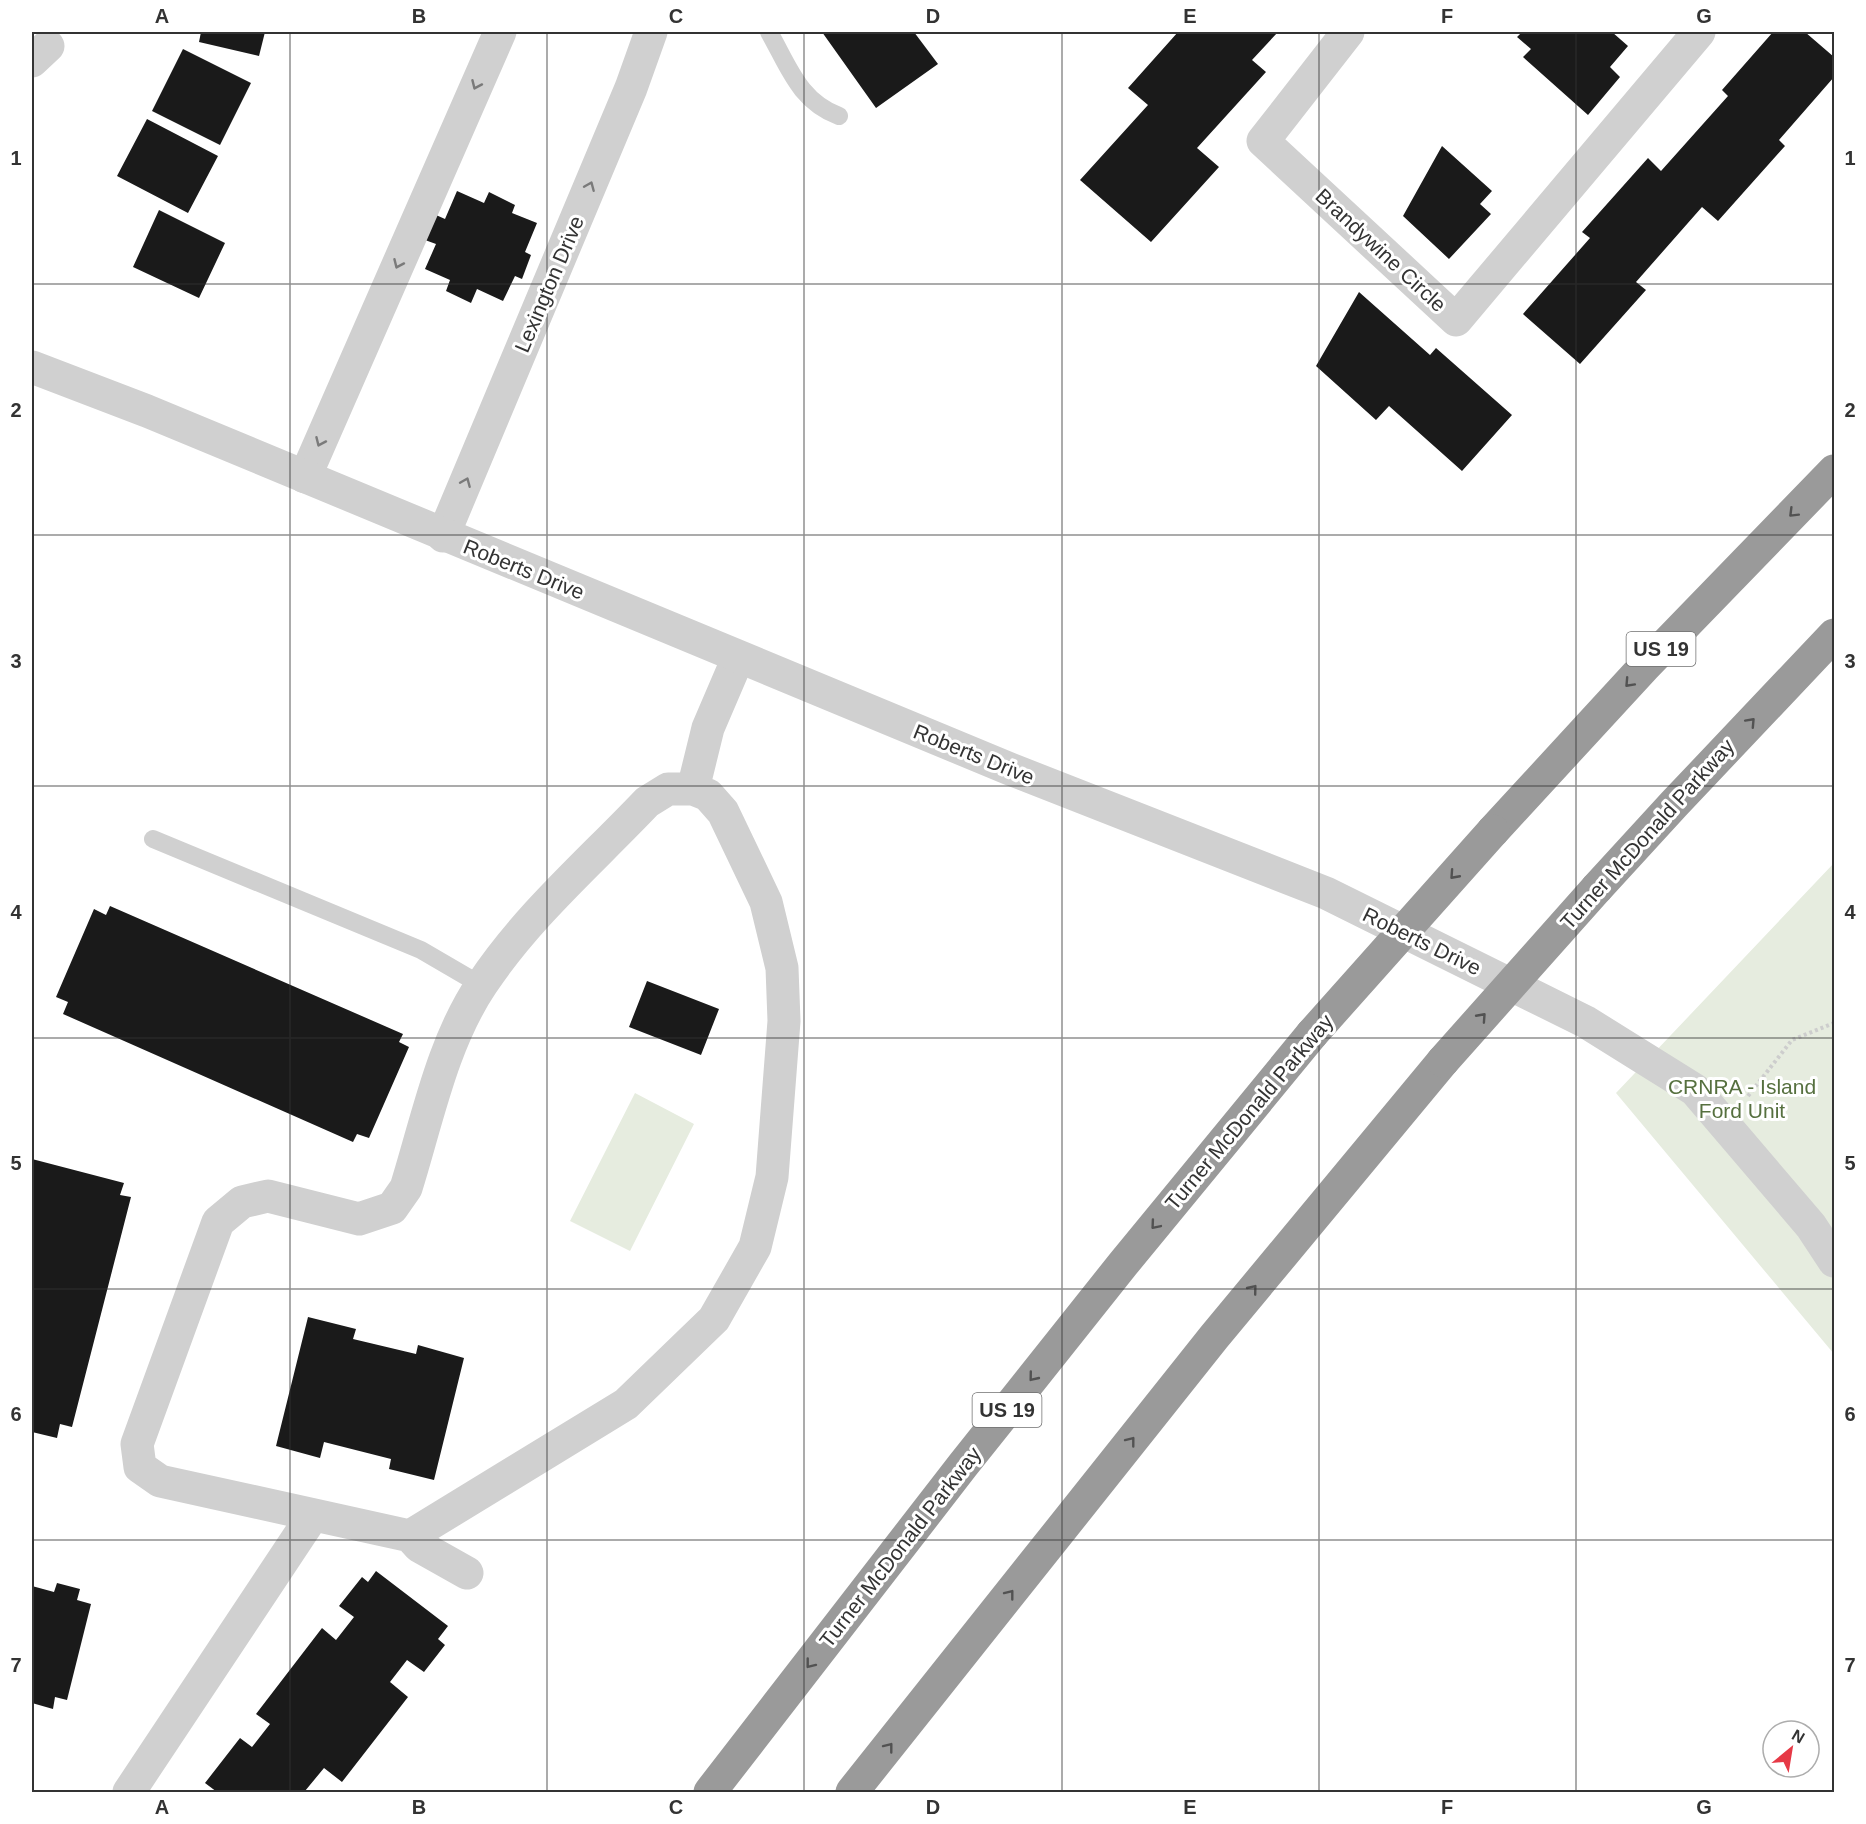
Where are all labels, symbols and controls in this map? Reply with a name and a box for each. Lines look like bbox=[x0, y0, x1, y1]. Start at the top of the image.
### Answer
text: A bbox=[155, 5, 169, 27]
text: B bbox=[412, 5, 426, 27]
text: C bbox=[669, 5, 683, 27]
text: D bbox=[926, 5, 940, 27]
text: E bbox=[1183, 5, 1197, 27]
text: F bbox=[1441, 5, 1453, 27]
text: G bbox=[1696, 5, 1712, 27]
one-way arrow bbox=[472, 79, 484, 90]
text: 1 bbox=[10, 147, 22, 169]
text: 1 bbox=[1844, 147, 1856, 169]
one-way arrow bbox=[583, 181, 595, 192]
street label: Brandywine Circle bbox=[1311, 184, 1451, 316]
street label: Lexington Drive bbox=[510, 212, 588, 356]
one-way arrow bbox=[393, 257, 405, 268]
text: 2 bbox=[10, 399, 22, 421]
text: 2 bbox=[1844, 399, 1856, 421]
one-way arrow bbox=[315, 436, 327, 447]
one-way arrow bbox=[459, 477, 471, 488]
one-way arrow bbox=[1790, 505, 1801, 516]
street label: Roberts Drive bbox=[460, 534, 588, 604]
road number: US 19 bbox=[1626, 632, 1696, 666]
text: 3 bbox=[10, 650, 22, 672]
text: 3 bbox=[1844, 650, 1856, 672]
one-way arrow bbox=[1625, 677, 1636, 687]
one-way arrow bbox=[1744, 718, 1755, 729]
street label: Roberts Drive bbox=[910, 719, 1038, 789]
street label: Turner McDonald Parkway bbox=[1556, 734, 1739, 934]
one-way arrow bbox=[1450, 868, 1461, 879]
text: 4 bbox=[10, 901, 22, 923]
text: 4 bbox=[1844, 901, 1856, 923]
street label: Roberts Drive bbox=[1359, 903, 1485, 979]
street label: Turner McDonald Parkway bbox=[1161, 1009, 1338, 1214]
one-way arrow bbox=[1475, 1013, 1486, 1024]
park label: CRNRA - Island Ford Unit bbox=[1668, 1075, 1816, 1122]
text: 5 bbox=[10, 1152, 22, 1174]
text: 5 bbox=[1844, 1152, 1856, 1174]
one-way arrow bbox=[1151, 1218, 1162, 1229]
one-way arrow bbox=[1246, 1285, 1257, 1296]
one-way arrow bbox=[1029, 1370, 1040, 1381]
road number: US 19 bbox=[972, 1393, 1042, 1427]
text: 6 bbox=[10, 1403, 22, 1425]
text: 6 bbox=[1844, 1403, 1856, 1425]
one-way arrow bbox=[1124, 1437, 1135, 1448]
street label: Turner McDonald Parkway bbox=[815, 1442, 986, 1652]
one-way arrow bbox=[1003, 1590, 1014, 1601]
text: 7 bbox=[10, 1654, 22, 1676]
text: 7 bbox=[1844, 1654, 1856, 1676]
one-way arrow bbox=[806, 1657, 817, 1668]
north arrow bbox=[1761, 1719, 1821, 1779]
text: N bbox=[1789, 1726, 1808, 1747]
one-way arrow bbox=[881, 1742, 892, 1753]
text: A bbox=[155, 1796, 169, 1818]
text: B bbox=[412, 1796, 426, 1818]
text: C bbox=[669, 1796, 683, 1818]
text: D bbox=[926, 1796, 940, 1818]
text: E bbox=[1183, 1796, 1197, 1818]
text: F bbox=[1441, 1796, 1453, 1818]
text: G bbox=[1696, 1796, 1712, 1818]

